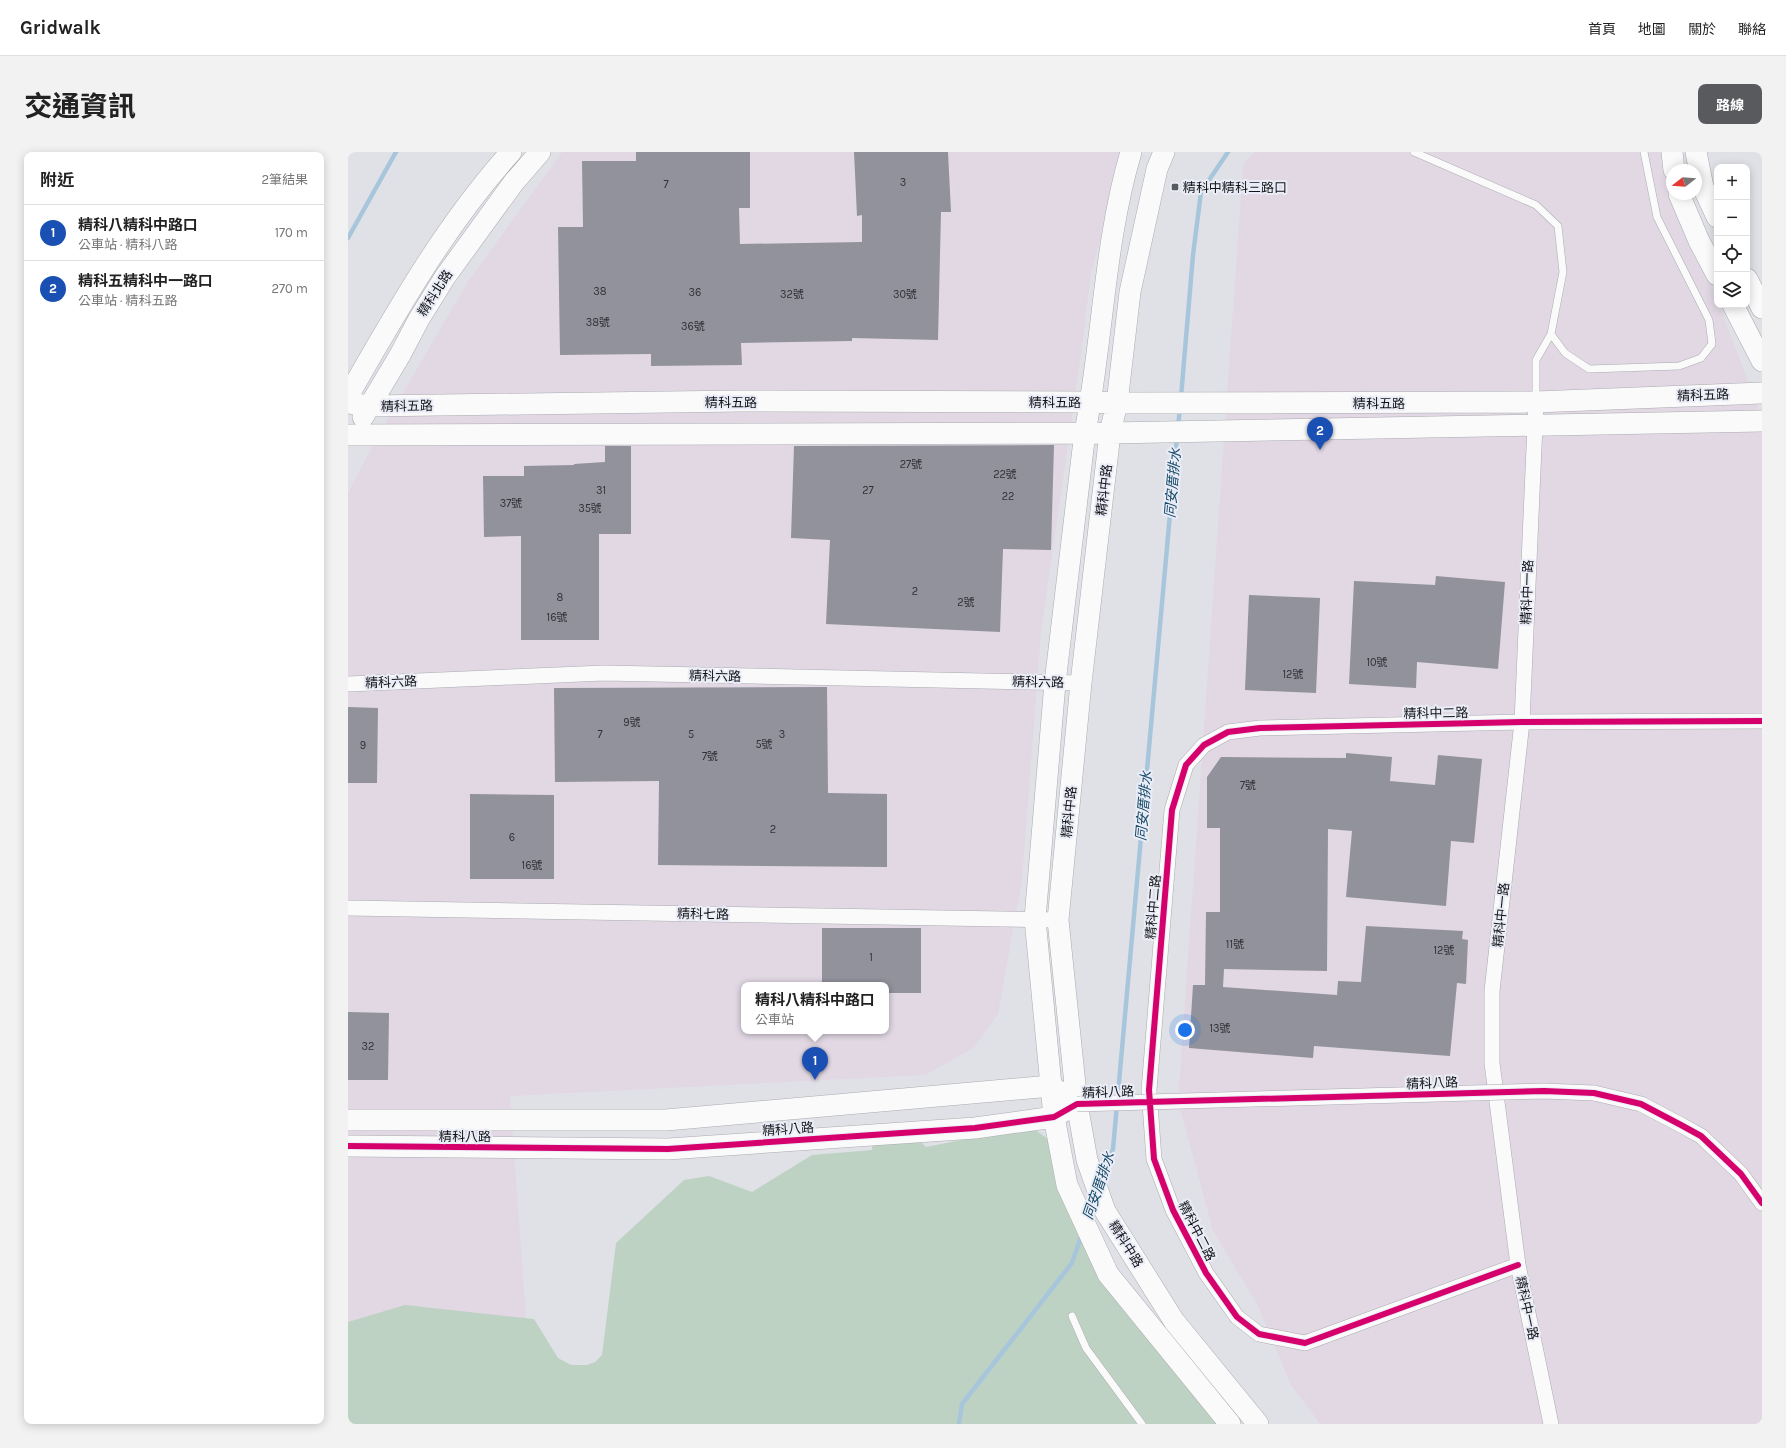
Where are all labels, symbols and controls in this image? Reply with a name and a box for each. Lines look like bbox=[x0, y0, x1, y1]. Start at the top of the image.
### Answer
text: Gridwalk bbox=[20, 17, 101, 39]
text: 首頁 bbox=[1588, 21, 1616, 38]
text: 地圖 bbox=[1638, 21, 1666, 38]
text: 關於 bbox=[1688, 21, 1716, 38]
text: 聯絡 bbox=[1738, 21, 1766, 38]
button: 路線 bbox=[1698, 84, 1762, 124]
text: 交通資訊 bbox=[24, 90, 136, 123]
north arrow bbox=[1666, 164, 1702, 200]
map controls bbox=[1714, 164, 1750, 308]
button: + bbox=[1714, 164, 1750, 200]
text: 附近 bbox=[40, 170, 74, 190]
text: 2筆結果 bbox=[261, 172, 308, 187]
house number: 3 bbox=[900, 176, 906, 189]
house number: 7 bbox=[663, 178, 669, 191]
place label: 精科中精科三路口 bbox=[1183, 180, 1287, 195]
marker: 精科中精科三路口 bbox=[1170, 182, 1180, 192]
button: − bbox=[1714, 200, 1750, 236]
text: 精科八精科中路口 bbox=[78, 216, 198, 234]
text: 1 bbox=[51, 225, 55, 240]
text: 170 m bbox=[275, 225, 308, 240]
button: locate bbox=[1714, 236, 1750, 272]
text: 公車站 · 精科八路 bbox=[78, 237, 178, 252]
street label: 精科北路 bbox=[415, 267, 455, 319]
text: 精科五精科中一路口 bbox=[78, 272, 213, 290]
button: layers bbox=[1714, 272, 1750, 308]
text: 2 bbox=[49, 281, 57, 296]
text: 270 m bbox=[271, 281, 308, 296]
house number: 38 bbox=[593, 285, 607, 298]
house number: 36 bbox=[689, 286, 701, 299]
house number: 32號 bbox=[780, 288, 804, 301]
house number: 30號 bbox=[893, 288, 917, 301]
text: 公車站 · 精科五路 bbox=[78, 293, 178, 308]
house number: 38號 bbox=[586, 316, 610, 329]
house number: 36號 bbox=[681, 320, 705, 333]
street label: 精科五路 bbox=[1677, 387, 1729, 403]
street label: 精科五路 bbox=[705, 395, 757, 410]
street label: 精科五路 bbox=[1029, 395, 1081, 410]
street label: 精科五路 bbox=[1353, 396, 1405, 411]
street label: 精科五路 bbox=[381, 398, 433, 414]
pin: 2 bbox=[1307, 417, 1333, 450]
water label: 同安厝排水 bbox=[1161, 446, 1185, 519]
house number: 27號 bbox=[900, 458, 922, 471]
street label: 精科中路 bbox=[1093, 463, 1115, 517]
house number: 22號 bbox=[993, 468, 1017, 481]
house number: 31 bbox=[596, 484, 606, 497]
house number: 27 bbox=[862, 484, 874, 497]
house number: 22 bbox=[1002, 490, 1014, 503]
house number: 37號 bbox=[500, 497, 522, 510]
house number: 35號 bbox=[578, 502, 602, 515]
street label: 精科中一路 bbox=[1518, 559, 1536, 625]
house number: 2 bbox=[912, 585, 918, 598]
house number: 8 bbox=[557, 591, 564, 604]
house number: 2號 bbox=[957, 596, 975, 609]
house number: 16號 bbox=[547, 611, 567, 624]
house number: 10號 bbox=[1366, 656, 1388, 669]
street label: 精科六路 bbox=[689, 668, 741, 684]
house number: 12號 bbox=[1282, 668, 1304, 681]
street label: 精科六路 bbox=[365, 674, 417, 690]
street label: 精科六路 bbox=[1012, 674, 1064, 690]
street label: 精科中二路 bbox=[1403, 705, 1469, 721]
house number: 9號 bbox=[623, 716, 641, 729]
house number: 7 bbox=[597, 728, 603, 741]
house number: 5 bbox=[688, 728, 694, 741]
house number: 3 bbox=[779, 728, 785, 741]
house number: 5號 bbox=[755, 738, 773, 751]
house number: 9 bbox=[360, 739, 366, 752]
house number: 7號 bbox=[702, 750, 718, 763]
water label: 同安厝排水 bbox=[1132, 769, 1156, 842]
house number: 7號 bbox=[1240, 779, 1256, 792]
street label: 精科中路 bbox=[1059, 785, 1079, 839]
house number: 2 bbox=[770, 823, 776, 836]
house number: 6 bbox=[509, 831, 515, 844]
house number: 16號 bbox=[522, 859, 542, 872]
street label: 精科中二路 bbox=[1143, 874, 1163, 940]
street label: 精科中一路 bbox=[1490, 882, 1512, 948]
street label: 精科七路 bbox=[677, 906, 729, 922]
house number: 11號 bbox=[1226, 938, 1244, 951]
house number: 12號 bbox=[1433, 944, 1455, 957]
house number: 1 bbox=[869, 951, 873, 964]
popup bbox=[741, 982, 889, 1034]
text: 精科八精科中路口 bbox=[755, 991, 875, 1009]
text: 公車站 bbox=[755, 1012, 794, 1027]
your location bbox=[1175, 1020, 1195, 1040]
house number: 13號 bbox=[1209, 1022, 1231, 1035]
house number: 32 bbox=[362, 1040, 374, 1053]
pin: 1 bbox=[802, 1047, 828, 1080]
street label: 精科八路 bbox=[1406, 1075, 1458, 1091]
street label: 精科八路 bbox=[1082, 1084, 1134, 1100]
street label: 精科八路 bbox=[762, 1120, 814, 1138]
street label: 精科八路 bbox=[439, 1129, 491, 1144]
water label: 同安厝排水 bbox=[1080, 1149, 1119, 1222]
street label: 精科中二路 bbox=[1176, 1199, 1218, 1263]
street label: 精科中路 bbox=[1106, 1218, 1146, 1270]
street label: 精科中一路 bbox=[1513, 1275, 1541, 1341]

